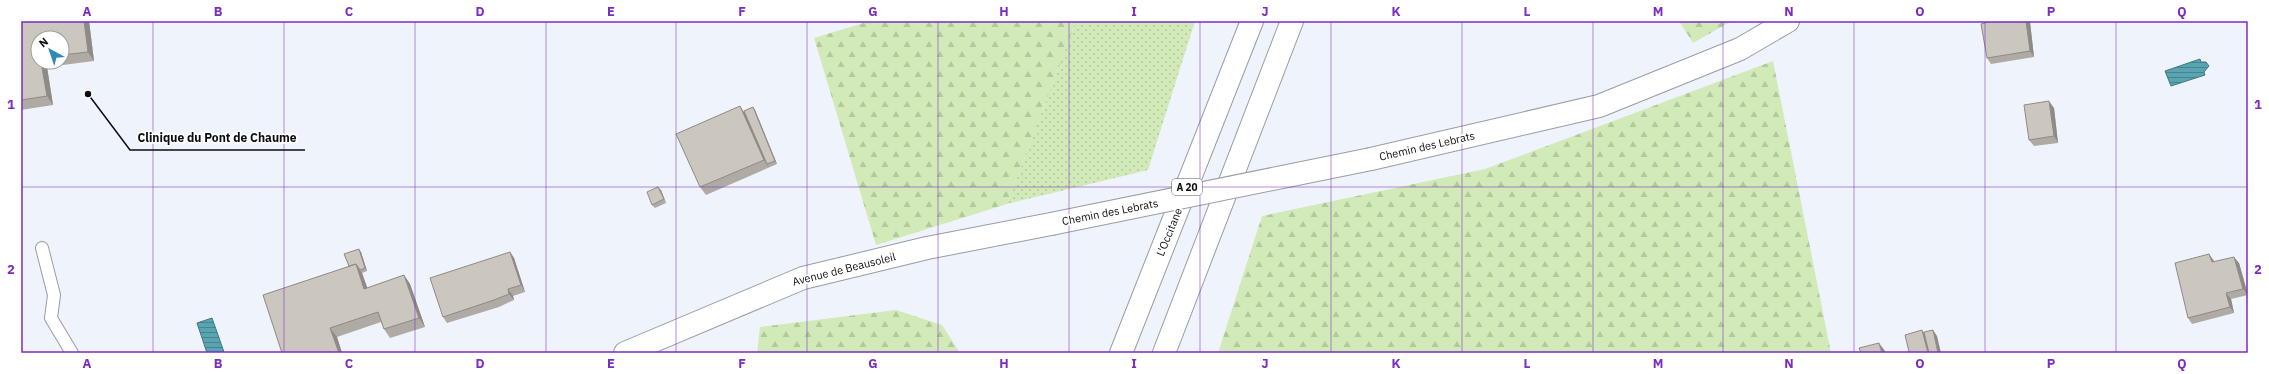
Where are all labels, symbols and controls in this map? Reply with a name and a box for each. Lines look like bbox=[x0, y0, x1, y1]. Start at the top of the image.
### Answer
text: A bbox=[83, 3, 92, 20]
text: B bbox=[214, 3, 223, 20]
text: C bbox=[345, 3, 354, 20]
text: D bbox=[475, 3, 485, 20]
text: E bbox=[607, 3, 615, 20]
text: F bbox=[738, 3, 746, 20]
text: G bbox=[868, 3, 878, 20]
text: H bbox=[999, 3, 1009, 20]
text: I bbox=[1131, 3, 1137, 20]
text: J bbox=[1261, 3, 1269, 20]
text: K bbox=[1391, 3, 1401, 20]
text: L bbox=[1524, 3, 1531, 20]
text: M bbox=[1653, 3, 1663, 20]
text: N bbox=[1784, 3, 1794, 20]
text: O bbox=[1915, 3, 1925, 20]
text: P bbox=[2047, 3, 2056, 20]
text: Q bbox=[2177, 3, 2187, 20]
north arrow bbox=[30, 30, 70, 70]
text: N bbox=[36, 34, 51, 50]
text: 1 bbox=[7, 96, 15, 113]
text: 1 bbox=[2254, 96, 2262, 113]
callout: Clinique du Pont de Chaume bbox=[130, 126, 305, 150]
street label: Chemin des Lebrats bbox=[1378, 128, 1476, 164]
text: Clinique du Pont de Chaume bbox=[137, 130, 297, 145]
road number: A 20 bbox=[1172, 179, 1202, 195]
street label: Chemin des Lebrats bbox=[1061, 196, 1159, 228]
street label: L'Occitane bbox=[1153, 206, 1185, 258]
street label: Avenue de Beausoleil bbox=[791, 249, 897, 289]
text: 2 bbox=[7, 261, 15, 278]
text: 2 bbox=[2254, 261, 2262, 278]
text: A bbox=[83, 355, 92, 372]
text: B bbox=[214, 355, 223, 372]
text: C bbox=[345, 355, 354, 372]
text: D bbox=[475, 355, 485, 372]
text: E bbox=[607, 355, 615, 372]
text: F bbox=[738, 355, 746, 372]
text: G bbox=[868, 355, 878, 372]
text: H bbox=[999, 355, 1009, 372]
text: I bbox=[1131, 355, 1137, 372]
text: J bbox=[1261, 355, 1269, 372]
text: K bbox=[1391, 355, 1401, 372]
text: L bbox=[1524, 355, 1531, 372]
text: M bbox=[1653, 355, 1663, 372]
text: N bbox=[1784, 355, 1794, 372]
text: O bbox=[1915, 355, 1925, 372]
text: P bbox=[2047, 355, 2056, 372]
text: Q bbox=[2177, 355, 2187, 372]

